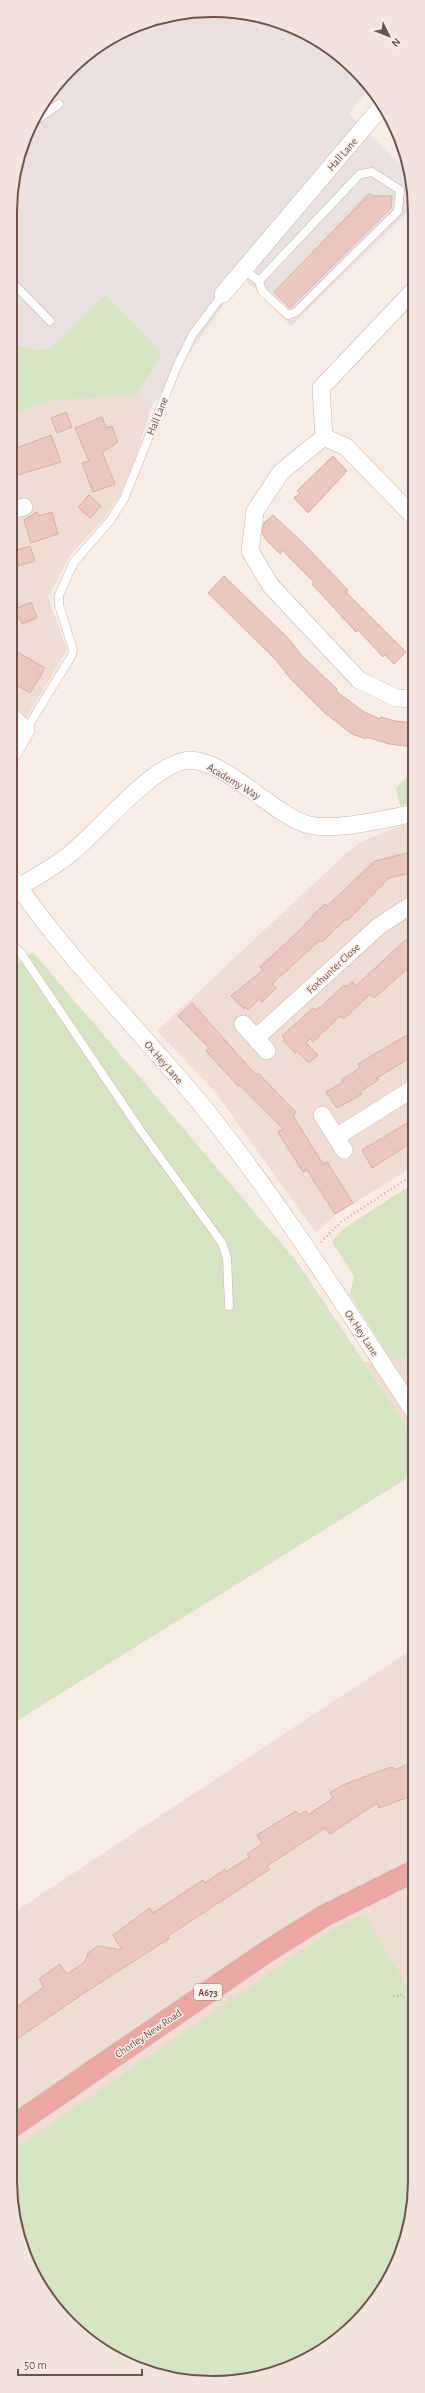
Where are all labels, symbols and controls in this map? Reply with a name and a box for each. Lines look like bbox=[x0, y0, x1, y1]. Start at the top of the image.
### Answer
north arrow bbox=[369, 16, 409, 56]
text: N bbox=[389, 36, 403, 49]
street label: Hall Lane bbox=[325, 136, 360, 173]
street label: Hall Lane bbox=[145, 396, 170, 437]
street label: Academy Way bbox=[205, 761, 263, 802]
street label: Foxhunter Close bbox=[305, 941, 362, 996]
street label: Ox Hey Lane bbox=[142, 1039, 185, 1086]
street label: Ox Hey Lane bbox=[343, 1308, 381, 1358]
road number: A673 bbox=[194, 1984, 222, 2000]
street label: Chorley New Road bbox=[113, 2007, 184, 2060]
scale bar bbox=[18, 2351, 142, 2377]
text: 50 m bbox=[24, 2359, 47, 2371]

